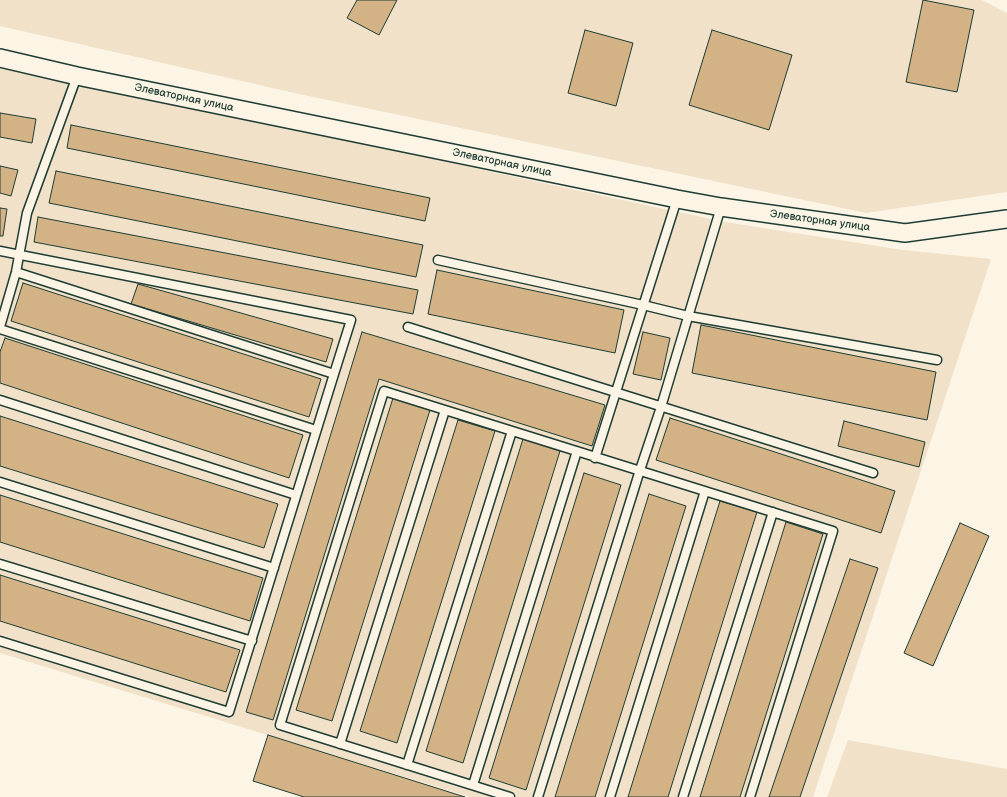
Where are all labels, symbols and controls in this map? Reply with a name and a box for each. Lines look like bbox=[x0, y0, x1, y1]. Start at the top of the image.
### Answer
street label: Элеваторная улица bbox=[133, 81, 235, 115]
street label: Элеваторная улица bbox=[451, 146, 553, 180]
street label: Элеваторная улица bbox=[769, 207, 871, 235]

